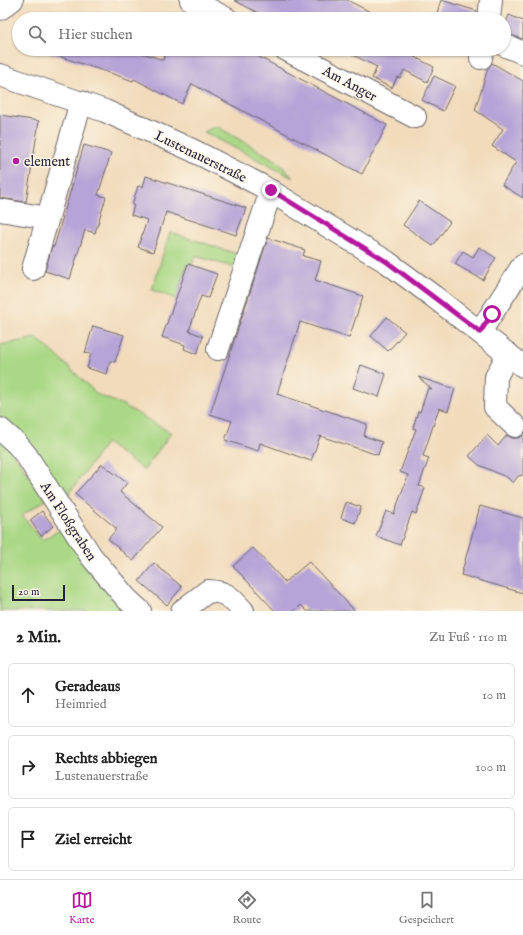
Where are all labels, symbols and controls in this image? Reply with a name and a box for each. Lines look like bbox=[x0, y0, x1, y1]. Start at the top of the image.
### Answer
search box bbox=[12, 12, 511, 56]
icon: search bbox=[26, 23, 48, 45]
text: Hier suchen bbox=[58, 25, 133, 44]
street label: Am Anger bbox=[318, 62, 380, 106]
street label: Lustenauerstraße bbox=[152, 127, 250, 187]
place label: element bbox=[24, 153, 70, 171]
marker: element bbox=[11, 156, 21, 166]
route end bbox=[262, 181, 280, 199]
route start bbox=[483, 305, 501, 323]
street label: Am Floßgraben bbox=[35, 478, 101, 565]
scale bar bbox=[12, 583, 65, 602]
text: 20 m bbox=[18, 585, 39, 599]
text: 2 Min. bbox=[16, 627, 61, 648]
text: Zu Fuß · 110 m bbox=[429, 629, 507, 646]
text: Geradeaus bbox=[55, 677, 120, 696]
icon: ahead bbox=[17, 684, 39, 706]
text: 10 m bbox=[482, 687, 506, 704]
text: Heimried bbox=[55, 696, 107, 713]
text: Rechts abbiegen bbox=[55, 749, 158, 768]
icon: right bbox=[17, 756, 39, 778]
text: 100 m bbox=[476, 759, 506, 776]
text: Lustenauerstraße bbox=[55, 768, 148, 785]
icon: arrive bbox=[17, 828, 39, 850]
text: Ziel erreicht bbox=[55, 830, 132, 849]
tab: Karte bbox=[69, 889, 95, 927]
tab: Route bbox=[232, 889, 261, 927]
tab: Gespeichert bbox=[399, 889, 454, 927]

